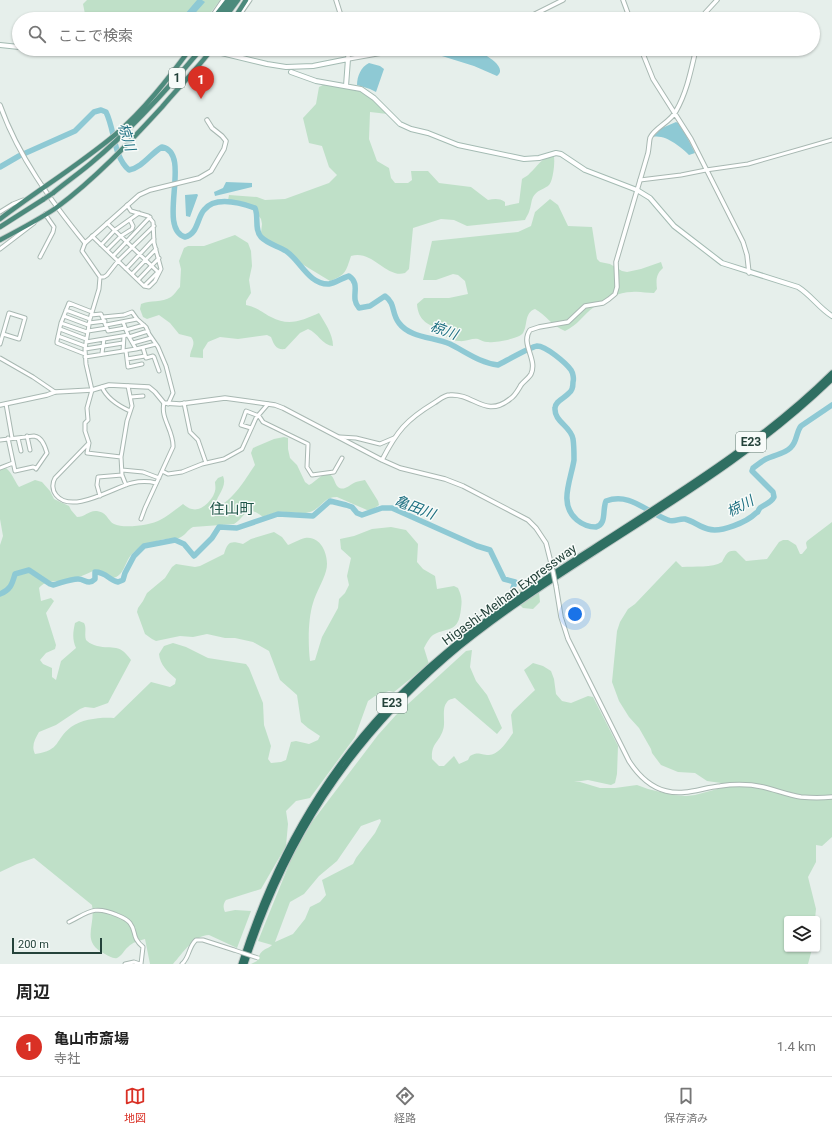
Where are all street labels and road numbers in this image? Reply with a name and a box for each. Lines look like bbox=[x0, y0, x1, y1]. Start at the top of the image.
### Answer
road number: 1 bbox=[169, 68, 185, 88]
road number: E23 bbox=[736, 432, 766, 452]
street label: Higashi-Meihan Expressway bbox=[439, 541, 579, 648]
road number: E23 bbox=[377, 693, 407, 713]

